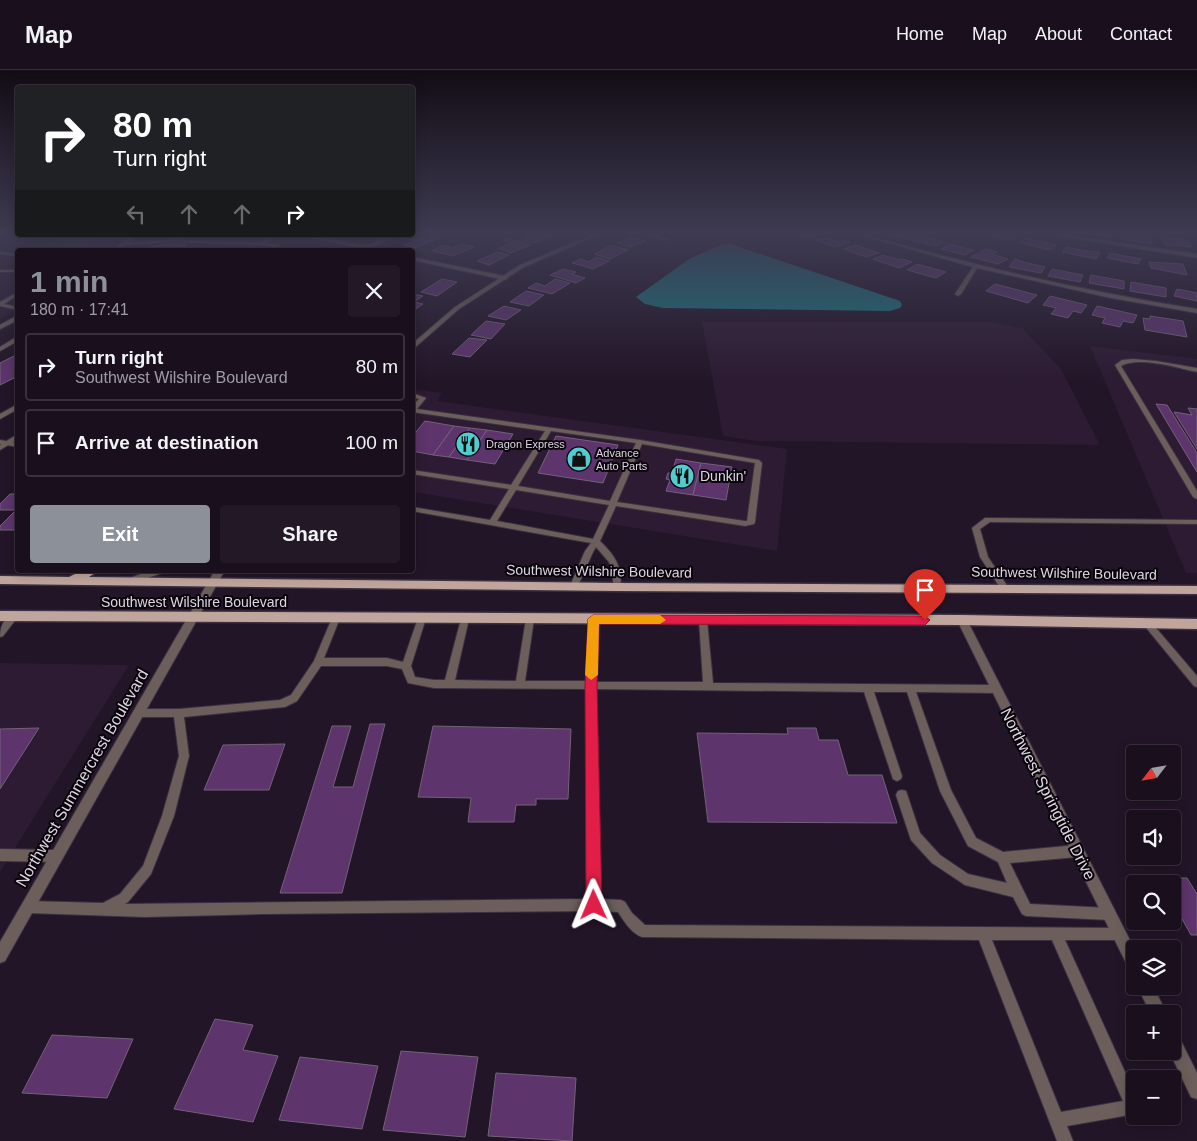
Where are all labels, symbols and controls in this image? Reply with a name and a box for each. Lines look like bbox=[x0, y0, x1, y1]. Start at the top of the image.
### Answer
text: Map bbox=[25, 21, 73, 48]
text: Home bbox=[896, 24, 944, 44]
text: Map bbox=[972, 24, 1007, 44]
text: About bbox=[1035, 24, 1082, 44]
text: Contact bbox=[1110, 24, 1172, 44]
icon: right bbox=[30, 105, 95, 170]
text: 80 m bbox=[113, 105, 193, 144]
text: Turn right bbox=[113, 146, 206, 171]
icon: left bbox=[122, 200, 150, 228]
icon: ahead bbox=[175, 200, 203, 228]
icon: ahead bbox=[228, 200, 256, 228]
icon: right bbox=[281, 200, 309, 228]
text: 1 min bbox=[30, 265, 108, 298]
button: close bbox=[348, 265, 400, 317]
text: 180 m · 17:41 bbox=[30, 301, 129, 318]
text: Turn right bbox=[75, 347, 163, 368]
icon: right bbox=[32, 353, 60, 381]
text: 80 m bbox=[356, 356, 398, 377]
text: Southwest Wilshire Boulevard bbox=[75, 369, 288, 386]
icon: arrive bbox=[32, 429, 60, 457]
restaurant icon: Dragon Express bbox=[455, 431, 481, 457]
text: Arrive at destination bbox=[75, 432, 259, 453]
text: 100 m bbox=[345, 432, 398, 453]
place label: Dragon Express bbox=[486, 438, 565, 450]
shop icon: Advance Auto Parts bbox=[566, 446, 592, 472]
place label: Advance Auto Parts bbox=[596, 447, 648, 472]
restaurant icon: Dunkin' bbox=[669, 463, 695, 489]
place label: Dunkin' bbox=[700, 468, 746, 484]
button: Exit bbox=[30, 505, 210, 563]
button: Share bbox=[220, 505, 400, 563]
street label: Southwest Wilshire Boulevard bbox=[506, 561, 692, 581]
street label: Southwest Wilshire Boulevard bbox=[971, 563, 1157, 583]
pin bbox=[904, 569, 946, 620]
icon: arrive bbox=[911, 576, 939, 604]
street label: Southwest Wilshire Boulevard bbox=[101, 594, 287, 610]
street label: Northwest Summercrest Boulevard bbox=[13, 666, 151, 890]
street label: Northwest Springtide Drive bbox=[997, 705, 1099, 883]
north arrow bbox=[1126, 745, 1181, 800]
map controls bbox=[1126, 745, 1181, 1125]
button: sound bbox=[1126, 810, 1181, 865]
button: search bbox=[1126, 875, 1181, 930]
position arrow bbox=[567, 878, 619, 930]
button: layers bbox=[1126, 940, 1181, 995]
button: + bbox=[1126, 1005, 1181, 1060]
button: − bbox=[1126, 1070, 1181, 1125]

